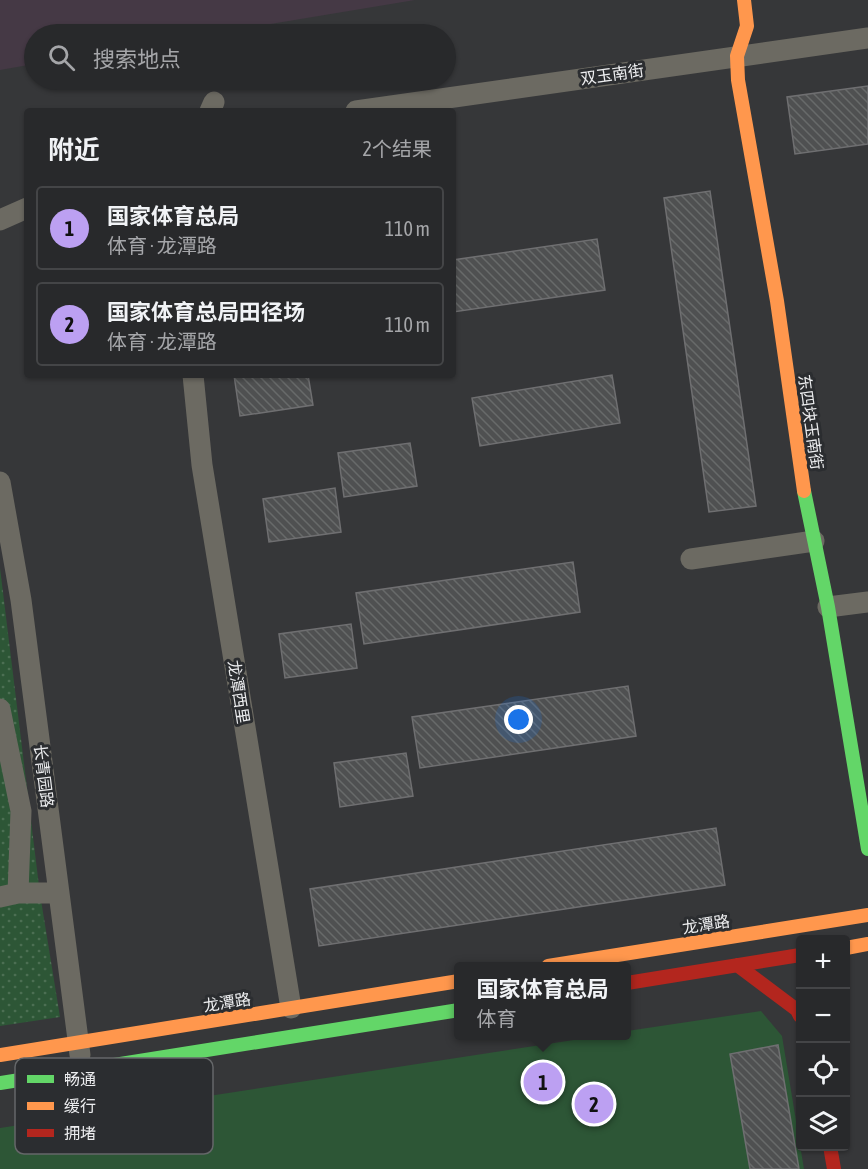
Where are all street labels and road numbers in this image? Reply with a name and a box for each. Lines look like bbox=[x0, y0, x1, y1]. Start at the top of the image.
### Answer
street label: 双玉南街 bbox=[579, 61, 645, 87]
street label: 东四块玉南街 bbox=[795, 373, 827, 471]
street label: 龙潭西里 bbox=[225, 659, 253, 725]
street label: 长青园路 bbox=[31, 743, 57, 809]
street label: 龙潭路 bbox=[681, 911, 731, 937]
street label: 龙潭路 bbox=[202, 989, 252, 1015]

